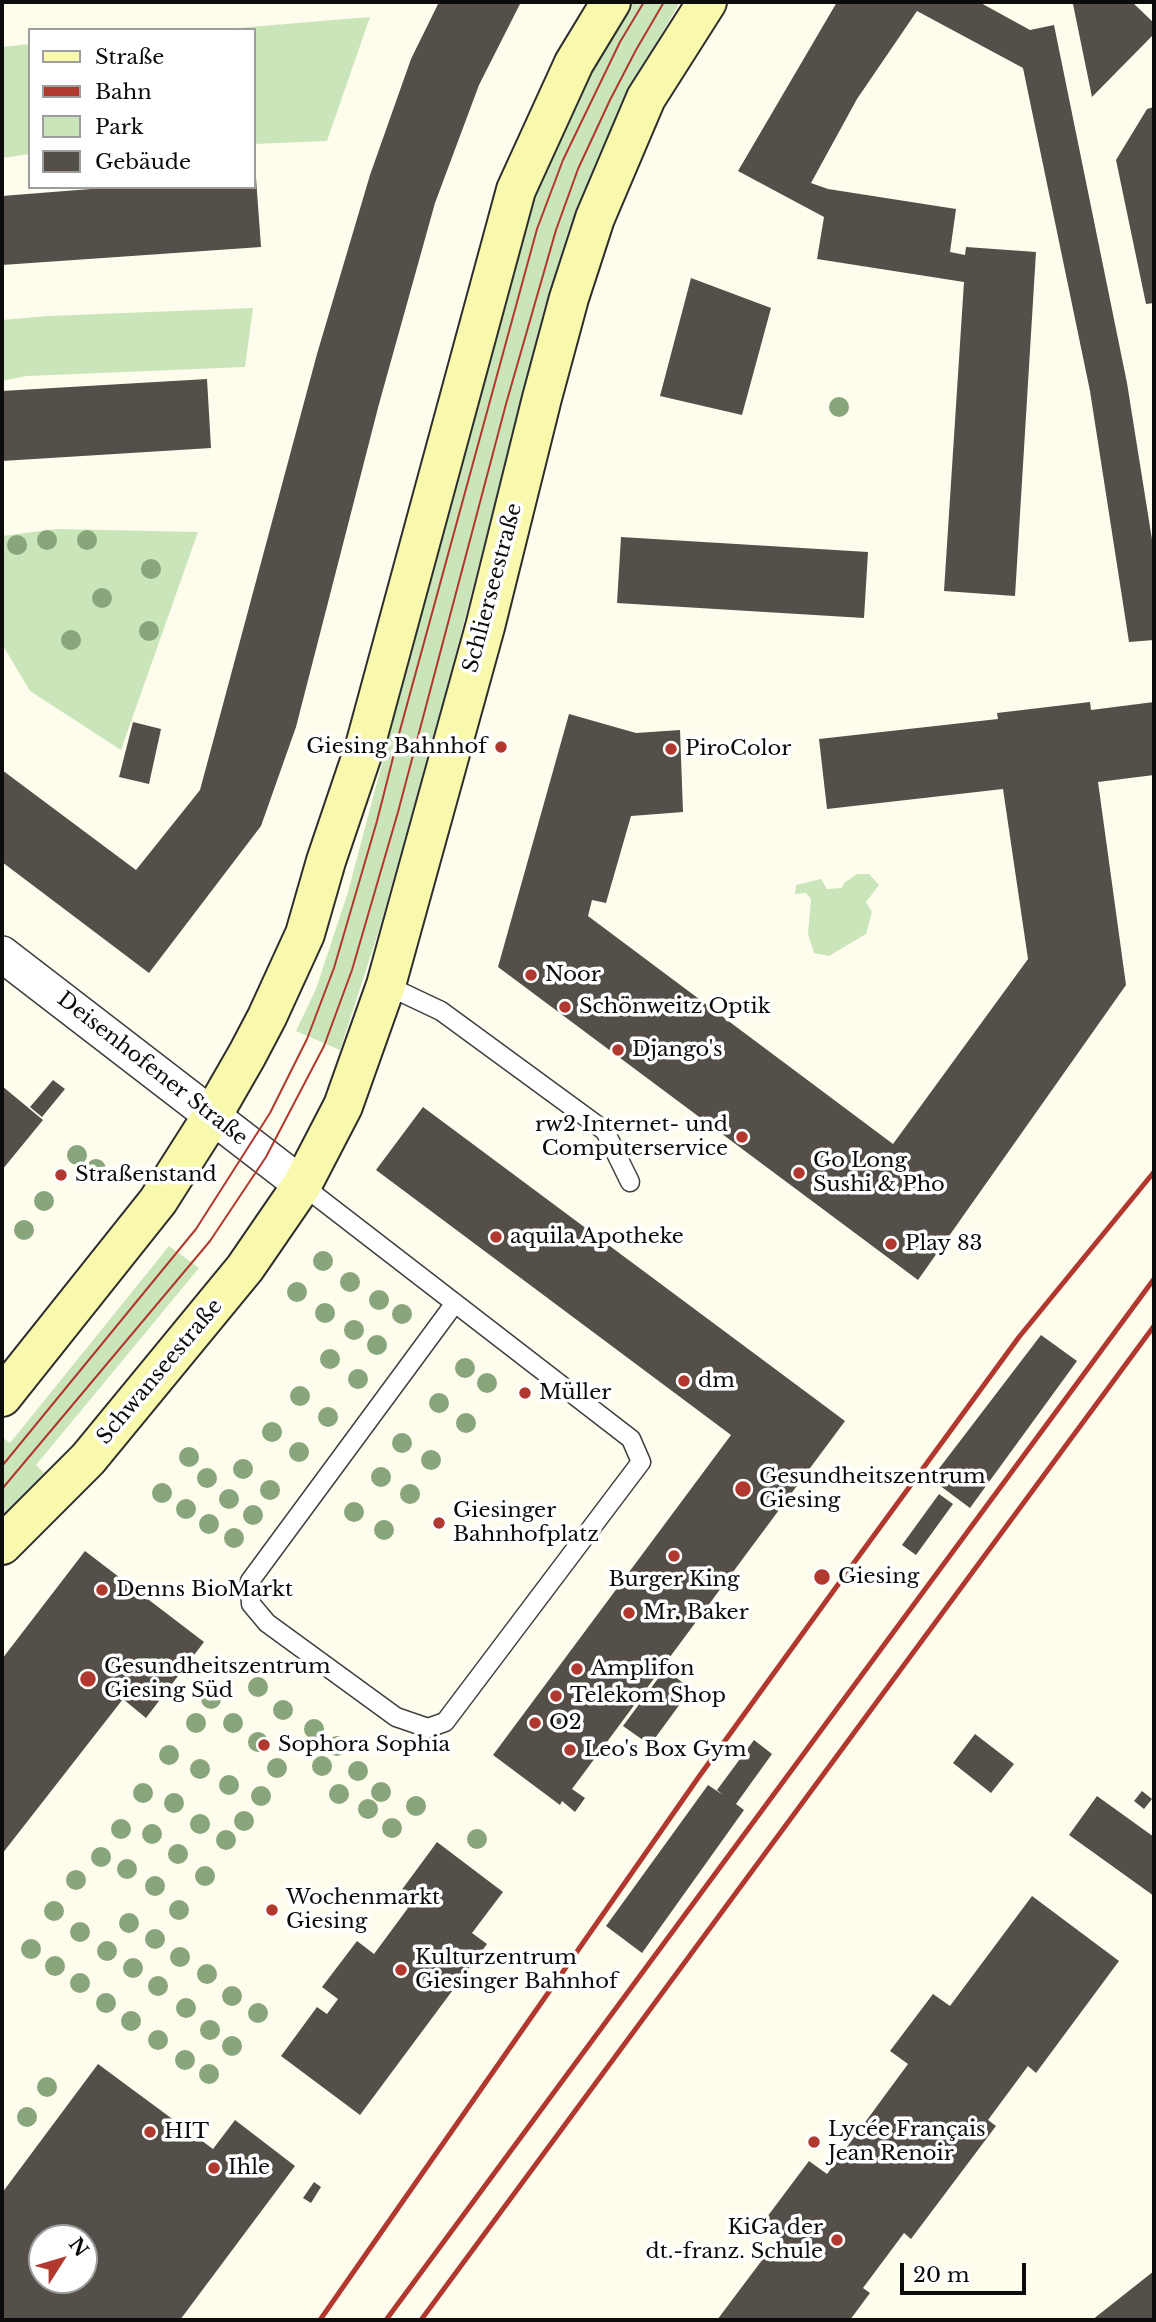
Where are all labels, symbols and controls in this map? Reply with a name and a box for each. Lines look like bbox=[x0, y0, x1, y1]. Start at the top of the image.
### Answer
legend bbox=[28, 28, 256, 189]
text: Straße bbox=[95, 44, 164, 70]
text: Bahn bbox=[95, 79, 152, 105]
text: Park bbox=[95, 114, 144, 140]
text: Gebäude bbox=[95, 149, 191, 175]
street label: Schlierseestraße bbox=[458, 501, 528, 675]
place label: Giesing Bahnhof bbox=[306, 734, 487, 760]
place label: PiroColor bbox=[685, 736, 791, 762]
marker: Giesing Bahnhof bbox=[493, 739, 509, 755]
marker: PiroColor bbox=[663, 741, 679, 757]
place label: Noor bbox=[545, 962, 601, 988]
marker: Noor bbox=[523, 967, 539, 983]
street label: Deisenhofener Straße bbox=[52, 987, 252, 1151]
place label: Schönweitz Optik bbox=[579, 994, 771, 1020]
marker: Schönweitz Optik bbox=[557, 999, 573, 1015]
place label: Django's bbox=[632, 1037, 723, 1063]
marker: Django's bbox=[610, 1042, 626, 1058]
place label: rw2 Internet- und Computerservice bbox=[535, 1112, 728, 1162]
marker: rw2 Internet- und Computerservice bbox=[734, 1129, 750, 1145]
place label: Go Long Sushi & Pho bbox=[813, 1148, 945, 1198]
place label: Straßenstand bbox=[75, 1162, 217, 1188]
marker: Go Long Sushi & Pho bbox=[791, 1165, 807, 1181]
marker: Straßenstand bbox=[53, 1167, 69, 1183]
place label: aquila Apotheke bbox=[510, 1224, 684, 1250]
marker: aquila Apotheke bbox=[488, 1229, 504, 1245]
place label: Play 83 bbox=[905, 1231, 983, 1257]
marker: Play 83 bbox=[883, 1236, 899, 1252]
street label: Schwanseestraße bbox=[92, 1294, 228, 1450]
place label: dm bbox=[698, 1368, 735, 1394]
marker: dm bbox=[676, 1373, 692, 1389]
place label: Müller bbox=[539, 1380, 611, 1406]
marker: Müller bbox=[517, 1385, 533, 1401]
place label: Gesundheitszentrum Giesing bbox=[759, 1464, 985, 1514]
marker: Gesundheitszentrum Giesing bbox=[733, 1479, 753, 1499]
place label: Giesinger Bahnhofplatz bbox=[453, 1498, 599, 1548]
marker: Giesinger Bahnhofplatz bbox=[431, 1515, 447, 1531]
marker: Burger King bbox=[666, 1548, 682, 1564]
place label: Giesing bbox=[838, 1564, 919, 1590]
place label: Burger King bbox=[608, 1567, 740, 1593]
marker: Giesing bbox=[812, 1567, 832, 1587]
place label: Denns BioMarkt bbox=[116, 1577, 293, 1603]
marker: Denns BioMarkt bbox=[94, 1582, 110, 1598]
place label: Mr. Baker bbox=[643, 1600, 749, 1626]
marker: Mr. Baker bbox=[621, 1605, 637, 1621]
place label: Gesundheitszentrum Giesing Süd bbox=[104, 1654, 330, 1704]
place label: Amplifon bbox=[591, 1656, 695, 1682]
marker: Amplifon bbox=[569, 1661, 585, 1677]
marker: Gesundheitszentrum Giesing Süd bbox=[78, 1669, 98, 1689]
place label: Telekom Shop bbox=[570, 1683, 726, 1709]
marker: Telekom Shop bbox=[548, 1688, 564, 1704]
place label: O2 bbox=[549, 1710, 582, 1736]
marker: O2 bbox=[527, 1715, 543, 1731]
place label: Sophora Sophia bbox=[278, 1732, 450, 1758]
marker: Sophora Sophia bbox=[256, 1737, 272, 1753]
place label: Leo's Box Gym bbox=[584, 1737, 746, 1763]
marker: Leo's Box Gym bbox=[562, 1742, 578, 1758]
place label: Wochenmarkt Giesing bbox=[286, 1885, 440, 1935]
marker: Wochenmarkt Giesing bbox=[264, 1902, 280, 1918]
place label: Kulturzentrum Giesinger Bahnhof bbox=[415, 1945, 618, 1995]
marker: Kulturzentrum Giesinger Bahnhof bbox=[393, 1962, 409, 1978]
place label: Lycée Français Jean Renoir bbox=[828, 2117, 986, 2167]
place label: HIT bbox=[164, 2119, 209, 2145]
marker: HIT bbox=[142, 2124, 158, 2140]
marker: Lycée Français Jean Renoir bbox=[806, 2134, 822, 2150]
place label: Ihle bbox=[228, 2155, 270, 2181]
marker: Ihle bbox=[206, 2160, 222, 2176]
place label: KiGa der dt.-franz. Schule bbox=[646, 2215, 823, 2265]
north arrow bbox=[28, 2224, 98, 2294]
marker: KiGa der dt.-franz. Schule bbox=[829, 2232, 845, 2248]
text: N bbox=[64, 2233, 93, 2261]
scale bar bbox=[904, 2248, 1030, 2292]
text: 20 m bbox=[913, 2262, 970, 2288]

